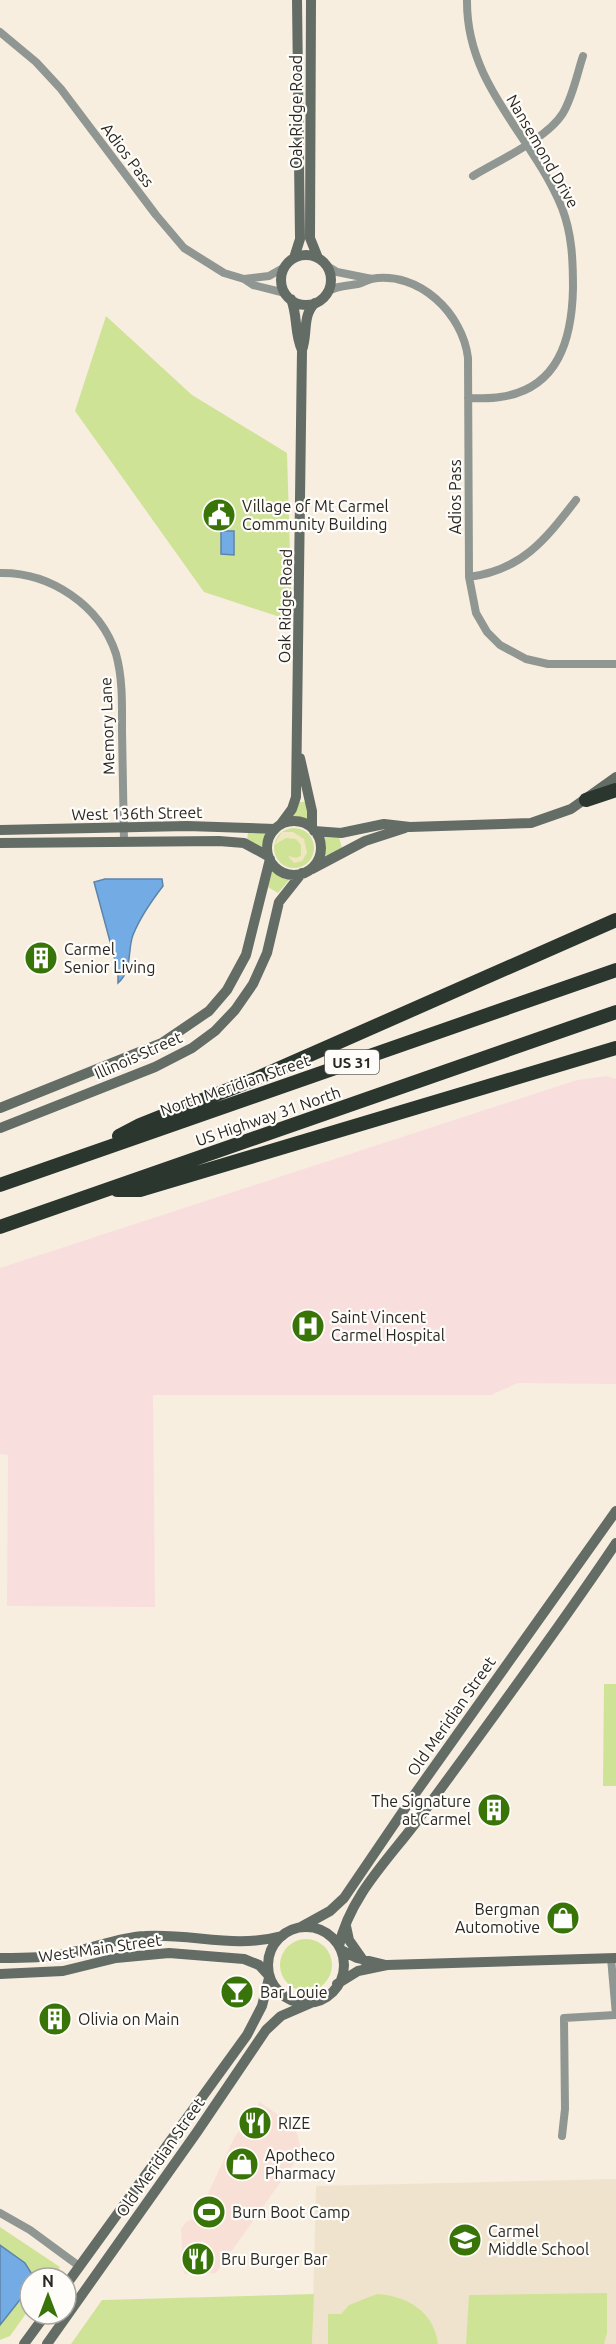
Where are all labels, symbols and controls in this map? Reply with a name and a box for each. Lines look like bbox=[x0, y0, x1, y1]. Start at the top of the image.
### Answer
street label: Oak Ridge Road bbox=[287, 55, 305, 169]
street label: Nansemond Drive bbox=[503, 91, 583, 211]
street label: Adios Pass bbox=[98, 120, 158, 190]
street label: Adios Pass bbox=[446, 459, 464, 535]
public building icon: Village of Mt Carmel Community Building bbox=[201, 497, 237, 533]
place label: Village of Mt Carmel Community Building bbox=[242, 497, 389, 533]
street label: Oak Ridge Road bbox=[275, 549, 295, 663]
street label: Memory Lane bbox=[96, 677, 118, 775]
street label: West 136th Street bbox=[71, 803, 203, 823]
building icon: Carmel Senior Living bbox=[23, 940, 59, 976]
place label: Carmel Senior Living bbox=[64, 940, 155, 976]
street label: Illinois Street bbox=[91, 1027, 185, 1082]
road number: US 31 bbox=[325, 1050, 379, 1074]
street label: North Meridian Street bbox=[158, 1051, 313, 1119]
street label: US Highway 31 North bbox=[193, 1083, 343, 1149]
hospital icon: Saint Vincent Carmel Hospital bbox=[290, 1308, 326, 1344]
place label: Saint Vincent Carmel Hospital bbox=[331, 1308, 445, 1344]
street label: Old Meridian Street bbox=[403, 1652, 499, 1779]
place label: The Signature at Carmel bbox=[371, 1792, 471, 1828]
building icon: The Signature at Carmel bbox=[476, 1792, 512, 1828]
place label: Bergman Automotive bbox=[455, 1900, 540, 1936]
shop icon: Bergman Automotive bbox=[545, 1900, 581, 1936]
street label: West Main Street bbox=[37, 1930, 163, 1966]
bar icon: Bar Louie bbox=[219, 1974, 255, 2010]
place label: Bar Louie bbox=[260, 1983, 327, 2001]
building icon: Olivia on Main bbox=[37, 2001, 73, 2037]
place label: Olivia on Main bbox=[78, 2010, 179, 2028]
street label: Old Meridian Street bbox=[112, 2093, 208, 2220]
restaurant icon: RIZE bbox=[237, 2105, 273, 2141]
place label: RIZE bbox=[278, 2114, 310, 2132]
shop icon: Apotheco Pharmacy bbox=[224, 2146, 260, 2182]
place label: Apotheco Pharmacy bbox=[265, 2146, 336, 2182]
sports icon: Burn Boot Camp bbox=[191, 2194, 227, 2230]
place label: Burn Boot Camp bbox=[232, 2203, 350, 2221]
school or university icon: Carmel Middle School bbox=[447, 2222, 483, 2258]
place label: Carmel Middle School bbox=[488, 2222, 589, 2258]
restaurant icon: Bru Burger Bar bbox=[180, 2241, 216, 2277]
place label: Bru Burger Bar bbox=[221, 2250, 328, 2268]
north arrow bbox=[18, 2266, 78, 2326]
text: N bbox=[42, 2272, 54, 2290]

